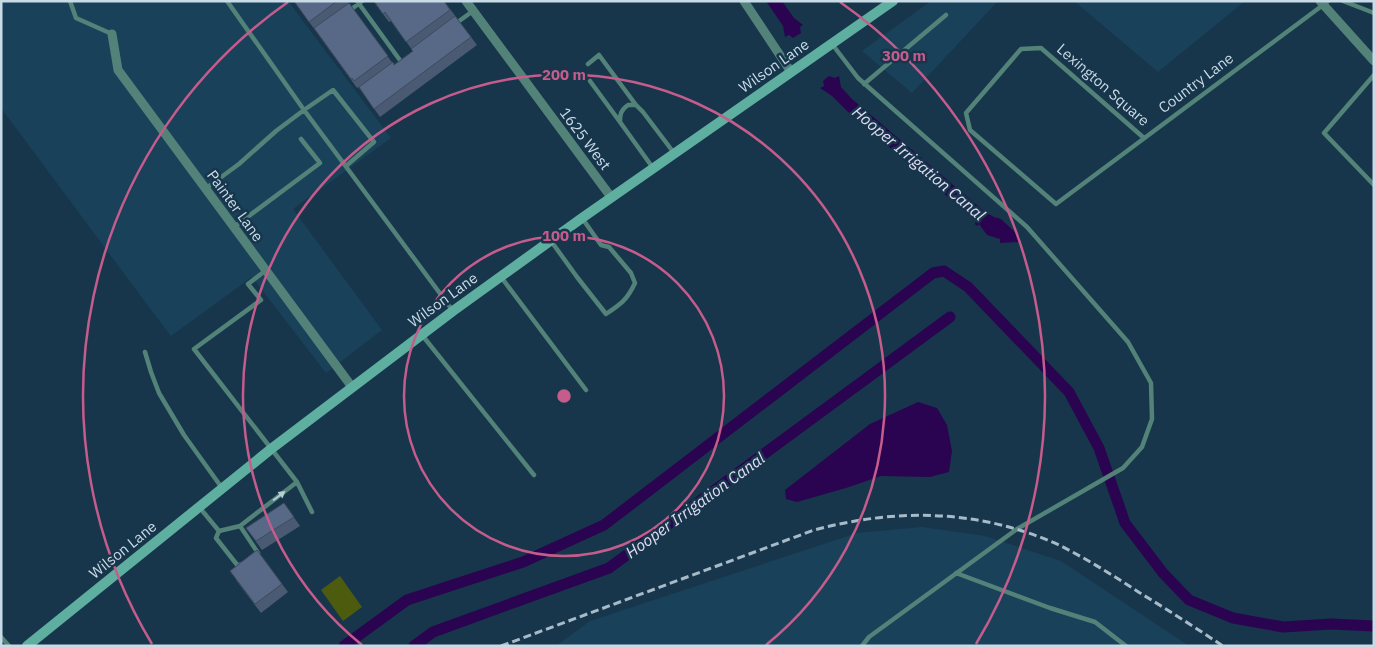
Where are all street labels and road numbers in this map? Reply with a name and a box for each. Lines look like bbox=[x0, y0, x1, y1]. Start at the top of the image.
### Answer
street label: Wilson Lane bbox=[735, 35, 812, 97]
street label: Lexington Square bbox=[1053, 39, 1154, 130]
street label: Country Lane bbox=[1154, 48, 1237, 117]
street label: 1625 West bbox=[556, 104, 615, 174]
street label: Painter Lane bbox=[203, 166, 268, 245]
street label: Wilson Lane bbox=[404, 268, 481, 331]
street label: Wilson Lane bbox=[85, 517, 160, 583]

